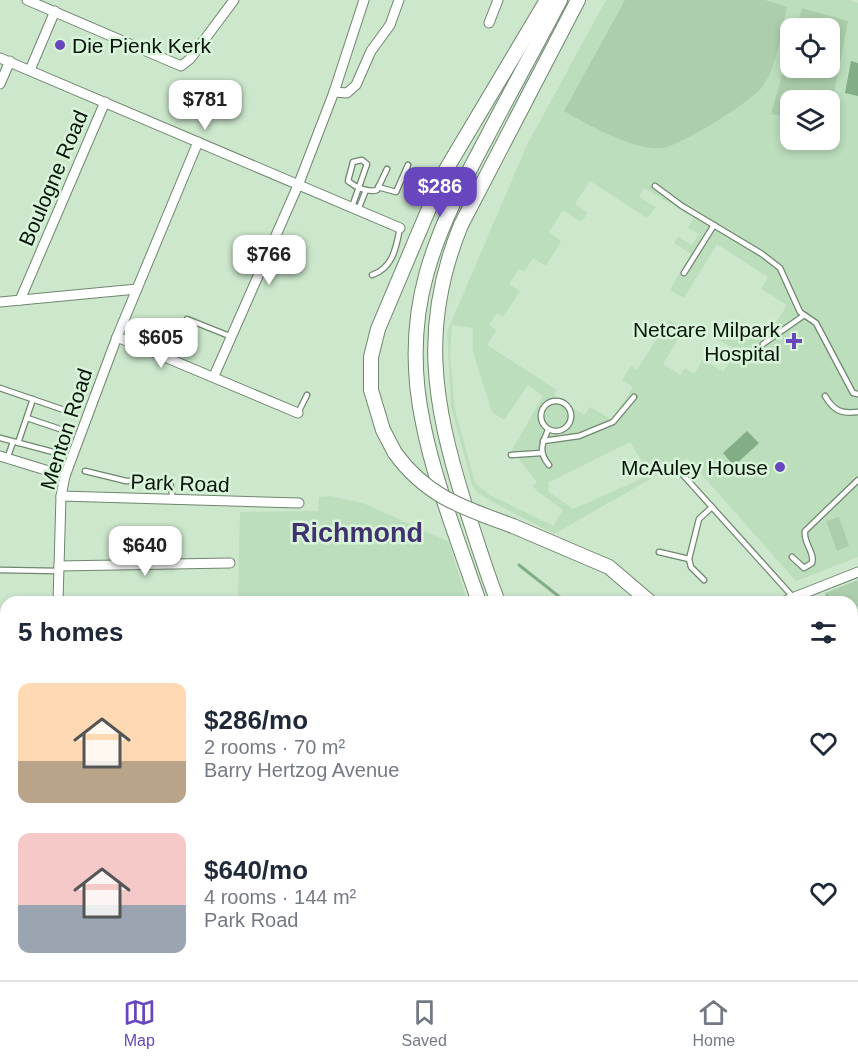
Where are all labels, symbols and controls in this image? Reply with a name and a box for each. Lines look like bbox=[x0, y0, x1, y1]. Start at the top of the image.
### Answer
map controls bbox=[780, 18, 840, 150]
button: locate bbox=[780, 18, 840, 78]
place label: Die Pienk Kerk bbox=[72, 34, 211, 57]
marker: Die Pienk Kerk bbox=[53, 38, 67, 52]
pin: $781 bbox=[169, 80, 241, 131]
text: $781 bbox=[183, 88, 227, 110]
button: layers bbox=[780, 90, 840, 150]
street label: Boulogne Road bbox=[14, 107, 92, 249]
pin: $286 bbox=[404, 167, 476, 218]
text: $286 bbox=[418, 175, 462, 197]
pin: $766 bbox=[233, 235, 305, 286]
text: $766 bbox=[247, 243, 291, 265]
pin: $605 bbox=[125, 318, 197, 369]
place label: Netcare Milpark Hospital bbox=[633, 318, 780, 365]
text: $605 bbox=[139, 326, 183, 348]
marker: Netcare Milpark Hospital bbox=[785, 332, 803, 350]
street label: Menton Road bbox=[36, 365, 96, 493]
place label: McAuley House bbox=[621, 456, 768, 479]
marker: McAuley House bbox=[773, 460, 787, 474]
street label: Park Road bbox=[130, 470, 230, 496]
district label: Richmond bbox=[291, 518, 423, 548]
pin: $640 bbox=[109, 526, 181, 577]
text: $640 bbox=[123, 534, 167, 556]
icon: filters bbox=[807, 616, 840, 649]
text: 5 homes bbox=[18, 617, 124, 647]
text: $286/mo bbox=[204, 705, 308, 735]
icon: home bbox=[66, 707, 138, 779]
icon: heart bbox=[807, 727, 840, 760]
text: 2 rooms · 70 m² bbox=[204, 736, 345, 758]
text: Barry Hertzog Avenue bbox=[204, 759, 399, 781]
text: $640/mo bbox=[204, 855, 308, 885]
icon: home bbox=[66, 857, 138, 929]
icon: heart bbox=[807, 877, 840, 910]
text: 4 rooms · 144 m² bbox=[204, 886, 356, 908]
text: Park Road bbox=[204, 909, 299, 931]
tab: Map bbox=[123, 996, 156, 1050]
tab: Saved bbox=[401, 996, 447, 1050]
tab: Home bbox=[692, 996, 735, 1050]

